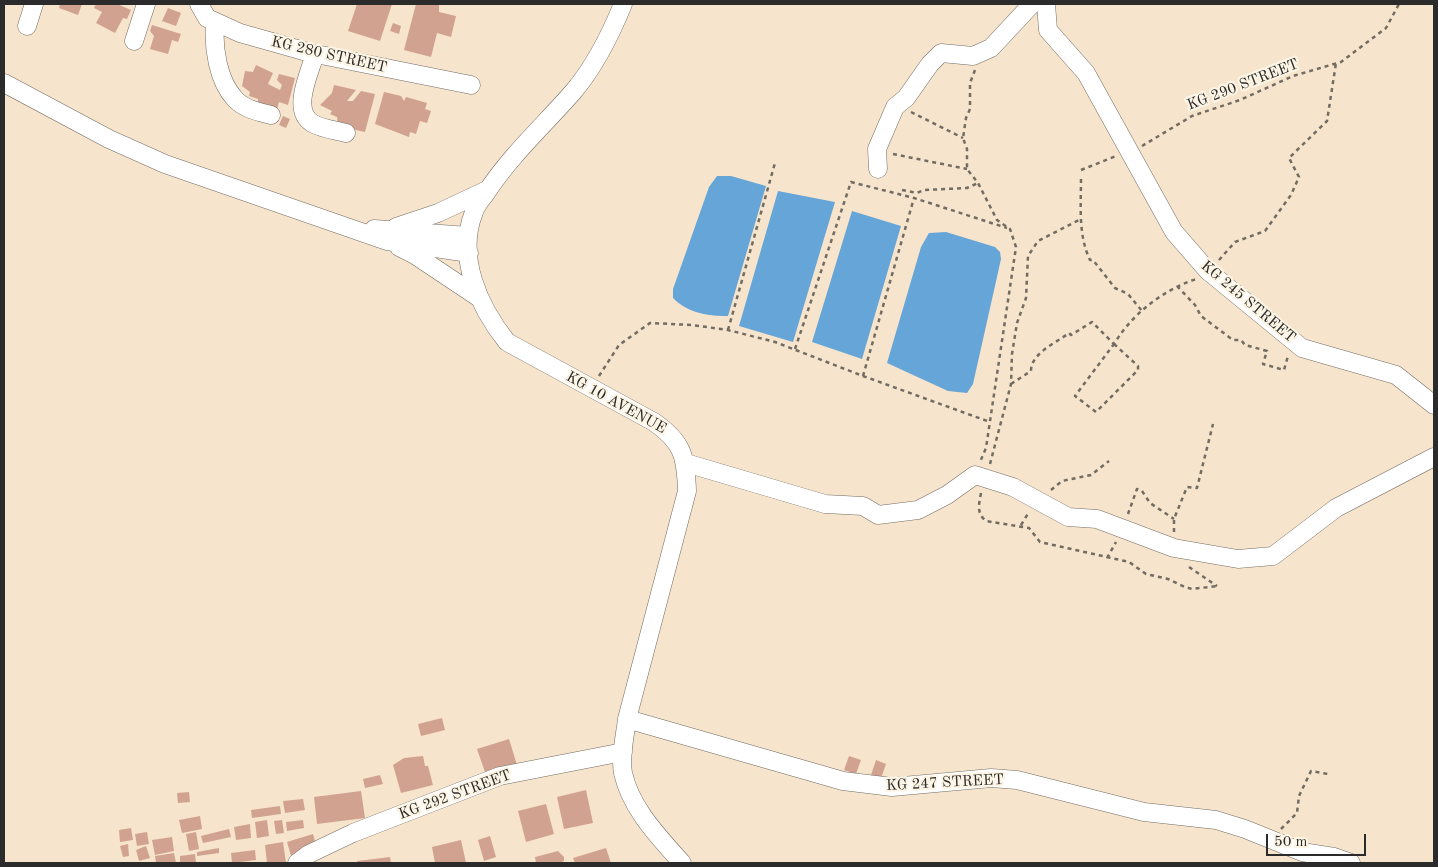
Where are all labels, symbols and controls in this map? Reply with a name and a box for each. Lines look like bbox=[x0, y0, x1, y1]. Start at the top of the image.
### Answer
street label: KG 280 STREET bbox=[269, 33, 389, 77]
street label: KG 290 STREET bbox=[1185, 55, 1301, 115]
street label: KG 245 STREET bbox=[1197, 257, 1299, 347]
street label: KG 10 AVENUE bbox=[563, 368, 669, 438]
street label: KG 292 STREET bbox=[396, 766, 514, 824]
street label: KG 247 STREET bbox=[886, 771, 1004, 795]
scale bar bbox=[1268, 824, 1368, 856]
text: 50 m bbox=[1274, 835, 1308, 850]

